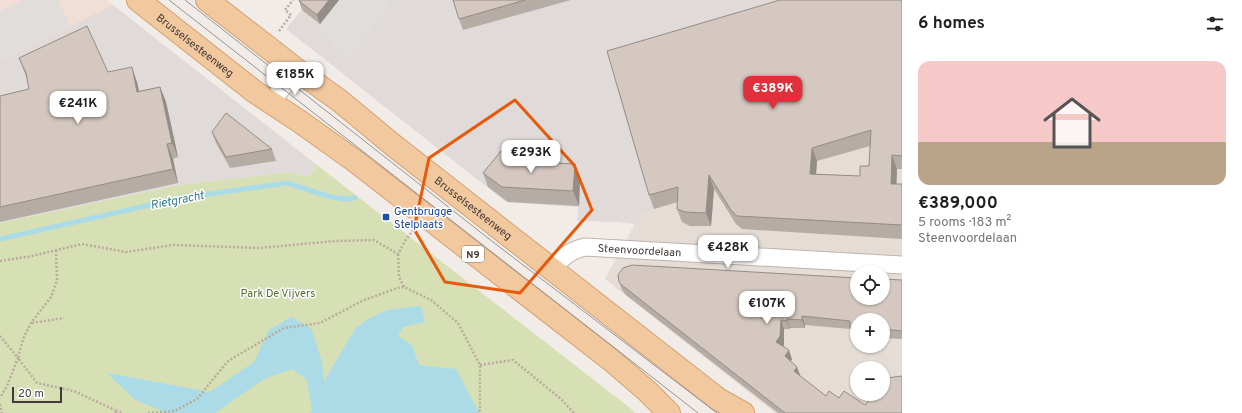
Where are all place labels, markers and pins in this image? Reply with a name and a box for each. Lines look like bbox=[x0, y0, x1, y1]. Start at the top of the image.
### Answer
pin: €185K bbox=[267, 62, 323, 96]
pin: €389K bbox=[745, 76, 801, 110]
pin: €241K bbox=[50, 91, 106, 125]
pin: €293K bbox=[503, 140, 559, 174]
place label: Gentbrugge Stelplaats bbox=[394, 205, 452, 232]
marker: Gentbrugge Stelplaats bbox=[381, 212, 391, 222]
pin: €428K bbox=[700, 235, 756, 269]
pin: €107K bbox=[739, 291, 795, 325]

